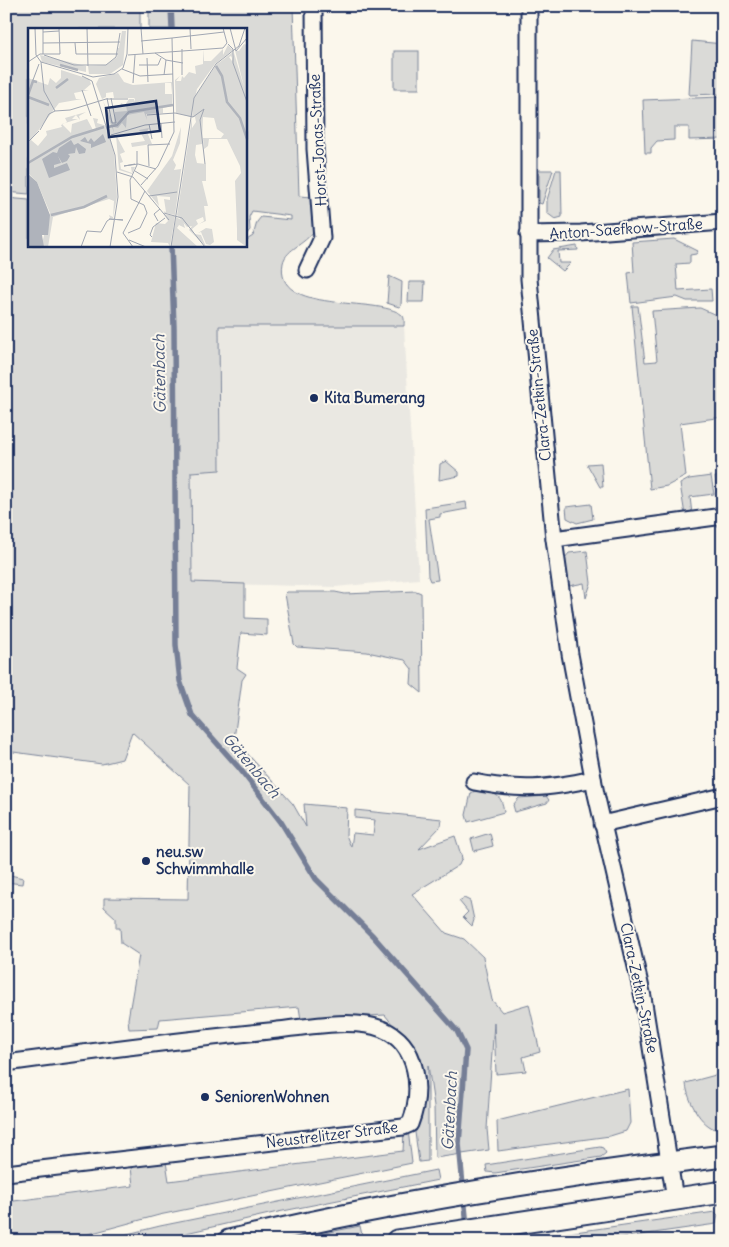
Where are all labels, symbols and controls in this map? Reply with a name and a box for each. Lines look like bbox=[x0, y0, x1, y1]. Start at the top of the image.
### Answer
inset map bbox=[28, 28, 246, 246]
street label: Horst-Jonas-Straße bbox=[305, 73, 330, 207]
street label: Anton-Saefkow-Straße bbox=[549, 214, 703, 243]
street label: Clara-Zetkin-Straße bbox=[522, 328, 555, 462]
water label: Gätenbach bbox=[148, 334, 170, 414]
place label: Kita Bumerang bbox=[324, 388, 425, 408]
marker: Kita Bumerang bbox=[308, 392, 320, 404]
water label: Gätenbach bbox=[219, 728, 286, 802]
place label: neu.sw Schwimmhalle bbox=[156, 842, 254, 878]
marker: neu.sw Schwimmhalle bbox=[140, 855, 152, 867]
street label: Clara-Zetkin-Straße bbox=[616, 921, 663, 1055]
water label: Gätenbach bbox=[437, 1070, 461, 1151]
place label: SeniorenWohnen bbox=[215, 1087, 330, 1106]
marker: SeniorenWohnen bbox=[199, 1091, 211, 1103]
street label: Neustrelitzer Straße bbox=[265, 1117, 399, 1152]

